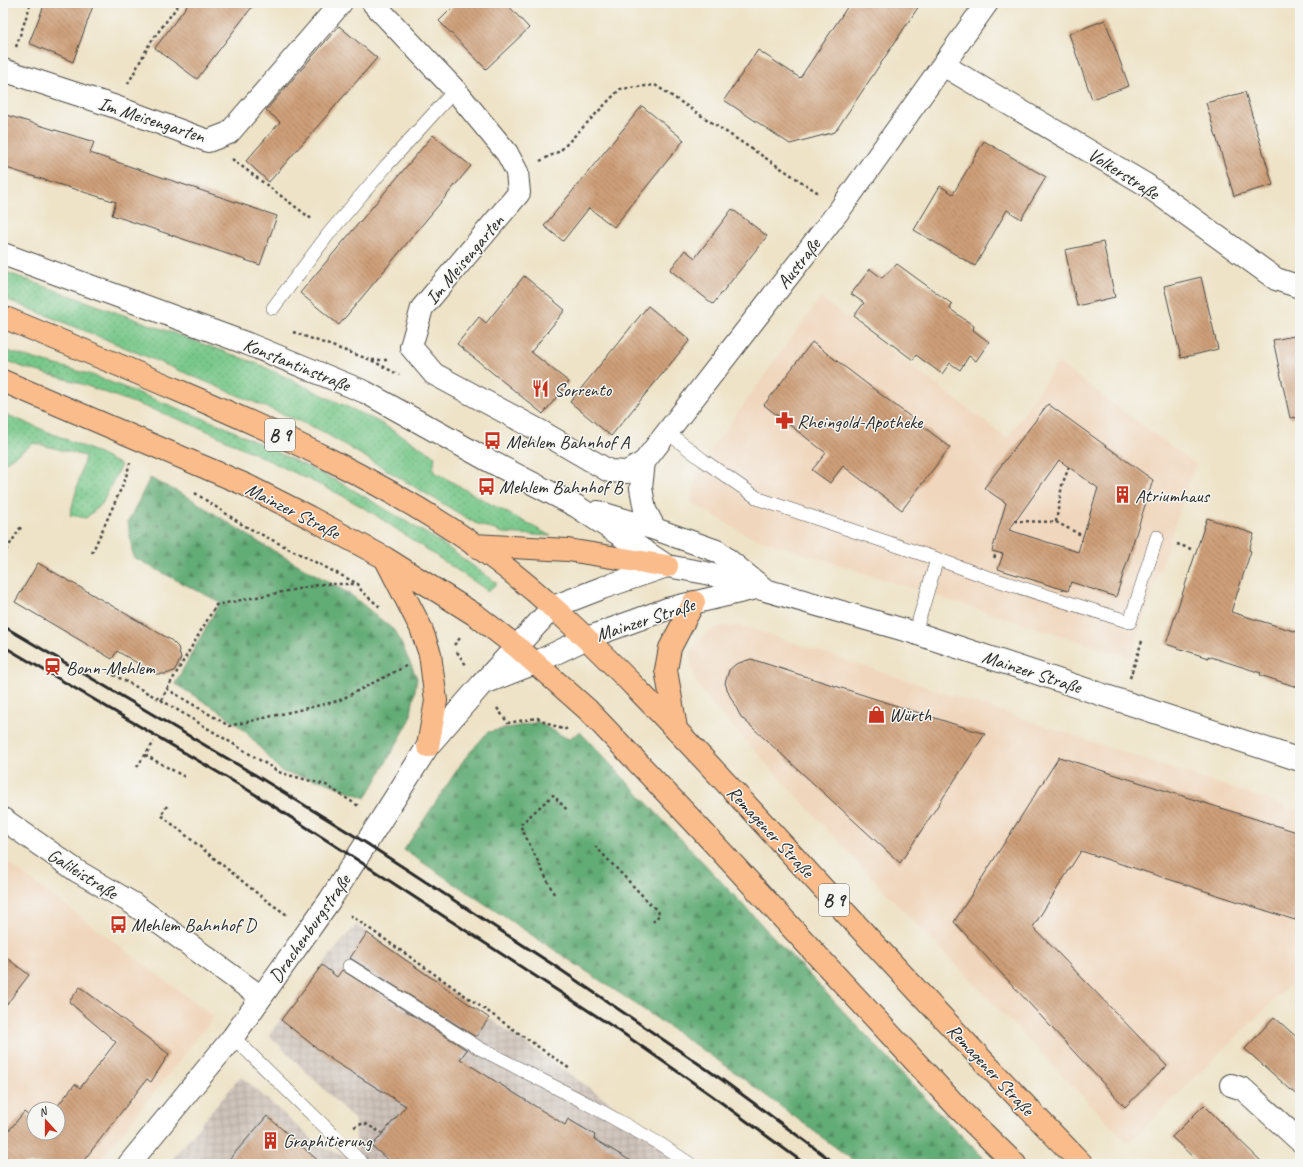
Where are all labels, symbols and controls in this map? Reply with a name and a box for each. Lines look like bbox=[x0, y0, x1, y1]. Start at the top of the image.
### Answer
street label: Im Meisengarten bbox=[96, 91, 208, 149]
street label: Volkerstraße bbox=[1083, 143, 1165, 206]
street label: Im Meisengarten bbox=[420, 209, 510, 310]
street label: Austraße bbox=[772, 232, 827, 294]
street label: Konstantinstraße bbox=[240, 333, 355, 398]
place label: Sorrento bbox=[554, 378, 612, 402]
restaurant icon: Sorrento bbox=[531, 379, 551, 399]
place label: Rheingold-Apotheke bbox=[797, 410, 924, 434]
pharmacy icon: Rheingold-Apotheke bbox=[774, 411, 794, 431]
road number: B 9 bbox=[265, 419, 295, 451]
place label: Mehlem Bahnhof A bbox=[506, 430, 631, 454]
bus stop icon: Mehlem Bahnhof A bbox=[483, 431, 503, 451]
place label: Mehlem Bahnhof B bbox=[499, 475, 624, 499]
bus stop icon: Mehlem Bahnhof B bbox=[476, 476, 496, 496]
street label: Mainzer Straße bbox=[241, 477, 345, 546]
place label: Atriumhaus bbox=[1135, 484, 1211, 508]
building icon: Atriumhaus bbox=[1112, 485, 1132, 505]
street label: Mainzer Straße bbox=[593, 592, 699, 647]
street label: Mainzer Straße bbox=[979, 645, 1086, 700]
place label: Bonn-Mehlem bbox=[66, 656, 156, 680]
station icon: Bonn-Mehlem bbox=[43, 657, 63, 677]
place label: Würth bbox=[889, 703, 932, 727]
shop icon: Würth bbox=[866, 704, 886, 724]
street label: Remagener Straße bbox=[722, 781, 820, 884]
street label: Galileistraße bbox=[43, 843, 124, 906]
street label: Drachenburgstraße bbox=[264, 868, 357, 987]
road number: B 9 bbox=[819, 884, 849, 916]
place label: Mehlem Bahnhof D bbox=[131, 913, 258, 937]
bus stop icon: Mehlem Bahnhof D bbox=[108, 914, 128, 934]
street label: Remagener Straße bbox=[942, 1019, 1040, 1122]
north arrow bbox=[26, 1101, 66, 1141]
text: N bbox=[37, 1103, 50, 1119]
place label: Graphitierung bbox=[283, 1129, 373, 1153]
building icon: Graphitierung bbox=[260, 1130, 280, 1150]

